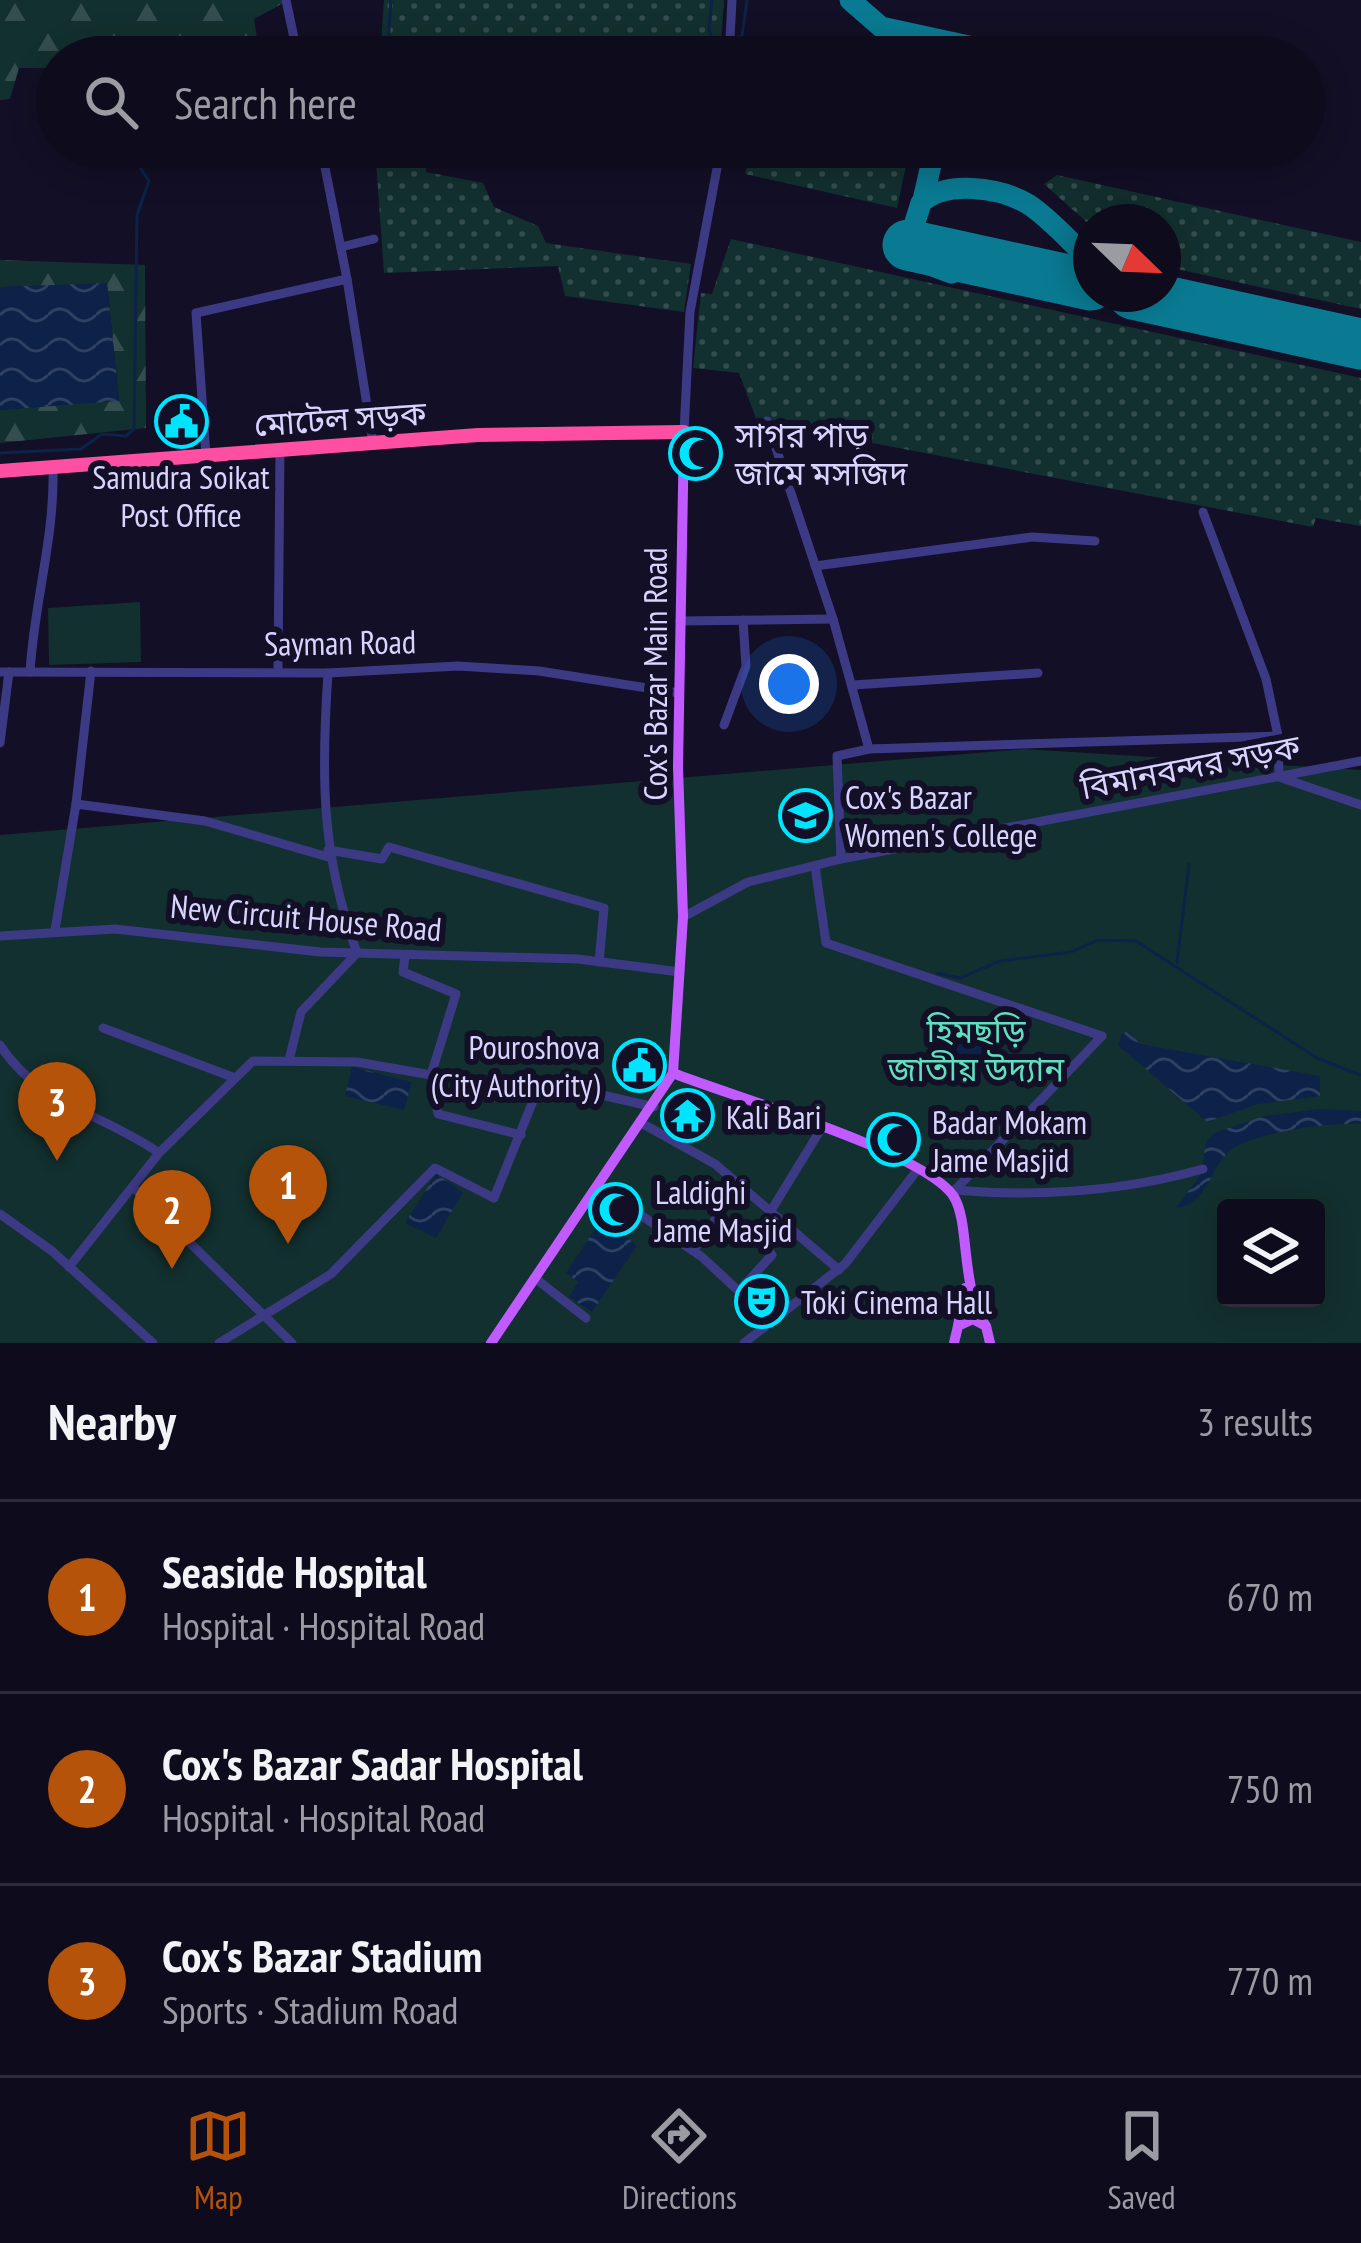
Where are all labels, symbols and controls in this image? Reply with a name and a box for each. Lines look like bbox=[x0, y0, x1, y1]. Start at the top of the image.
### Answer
search box bbox=[36, 36, 1325, 168]
icon: search bbox=[78, 69, 144, 135]
text: Search here bbox=[174, 73, 357, 131]
north arrow bbox=[1073, 204, 1181, 312]
street label: মোটেল সড়ক bbox=[252, 391, 428, 445]
public building icon: Samudra Soikat Post Office bbox=[153, 394, 209, 450]
place label: সাগর পাড় জামে মসজিদ bbox=[734, 413, 908, 494]
mosque icon: সাগর পাড় জামে মসজিদ bbox=[668, 425, 724, 481]
place label: Samudra Soikat Post Office bbox=[92, 455, 270, 536]
street label: Cox's Bazar Main Road bbox=[633, 548, 676, 800]
street label: Sayman Road bbox=[264, 619, 416, 665]
your location bbox=[759, 654, 819, 714]
street label: বিমানবন্দর সড়ক bbox=[1076, 724, 1304, 809]
place label: Cox's Bazar Women's College bbox=[845, 775, 1037, 856]
school or university icon: Cox's Bazar Women's College bbox=[778, 787, 834, 843]
street label: New Circuit House Road bbox=[169, 884, 443, 950]
park label: হিমছড়ি জাতীয় উদ্যান bbox=[887, 1009, 1065, 1090]
place label: Pouroshova (City Authority) bbox=[431, 1025, 600, 1106]
public building icon: Pouroshova (City Authority) bbox=[611, 1037, 667, 1093]
pin: 3 bbox=[18, 1062, 96, 1161]
temple icon: Kali Bari bbox=[659, 1088, 715, 1144]
place label: Kali Bari bbox=[726, 1095, 822, 1138]
place label: Badar Mokam Jame Masjid bbox=[931, 1100, 1087, 1181]
mosque icon: Badar Mokam Jame Masjid bbox=[865, 1112, 921, 1168]
pin: 1 bbox=[249, 1145, 327, 1244]
pin: 2 bbox=[133, 1170, 211, 1269]
place label: Laldighi Jame Masjid bbox=[654, 1170, 792, 1251]
mosque icon: Laldighi Jame Masjid bbox=[588, 1182, 644, 1238]
map controls bbox=[1217, 1199, 1325, 1307]
button: layers bbox=[1217, 1199, 1325, 1307]
theatre icon: Toki Cinema Hall bbox=[734, 1273, 790, 1329]
place label: Toki Cinema Hall bbox=[801, 1280, 992, 1323]
text: Nearby bbox=[48, 1388, 176, 1454]
text: 3 results bbox=[1197, 1396, 1313, 1447]
text: Seaside Hospital bbox=[162, 1542, 427, 1600]
text: 1 bbox=[78, 1571, 96, 1622]
text: 670 m bbox=[1227, 1571, 1313, 1622]
text: Hospital · Hospital Road bbox=[162, 1600, 485, 1651]
text: Cox's Bazar Sadar Hospital bbox=[162, 1734, 583, 1792]
text: 2 bbox=[78, 1763, 96, 1814]
text: 750 m bbox=[1227, 1763, 1313, 1814]
text: Hospital · Hospital Road bbox=[162, 1792, 485, 1843]
text: Cox's Bazar Stadium bbox=[162, 1926, 482, 1984]
text: 3 bbox=[78, 1955, 96, 2006]
text: 770 m bbox=[1227, 1955, 1313, 2006]
text: Sports · Stadium Road bbox=[162, 1984, 458, 2035]
tab: Map bbox=[185, 2103, 251, 2218]
tab: Directions bbox=[622, 2103, 737, 2218]
tab: Saved bbox=[1108, 2103, 1176, 2218]

